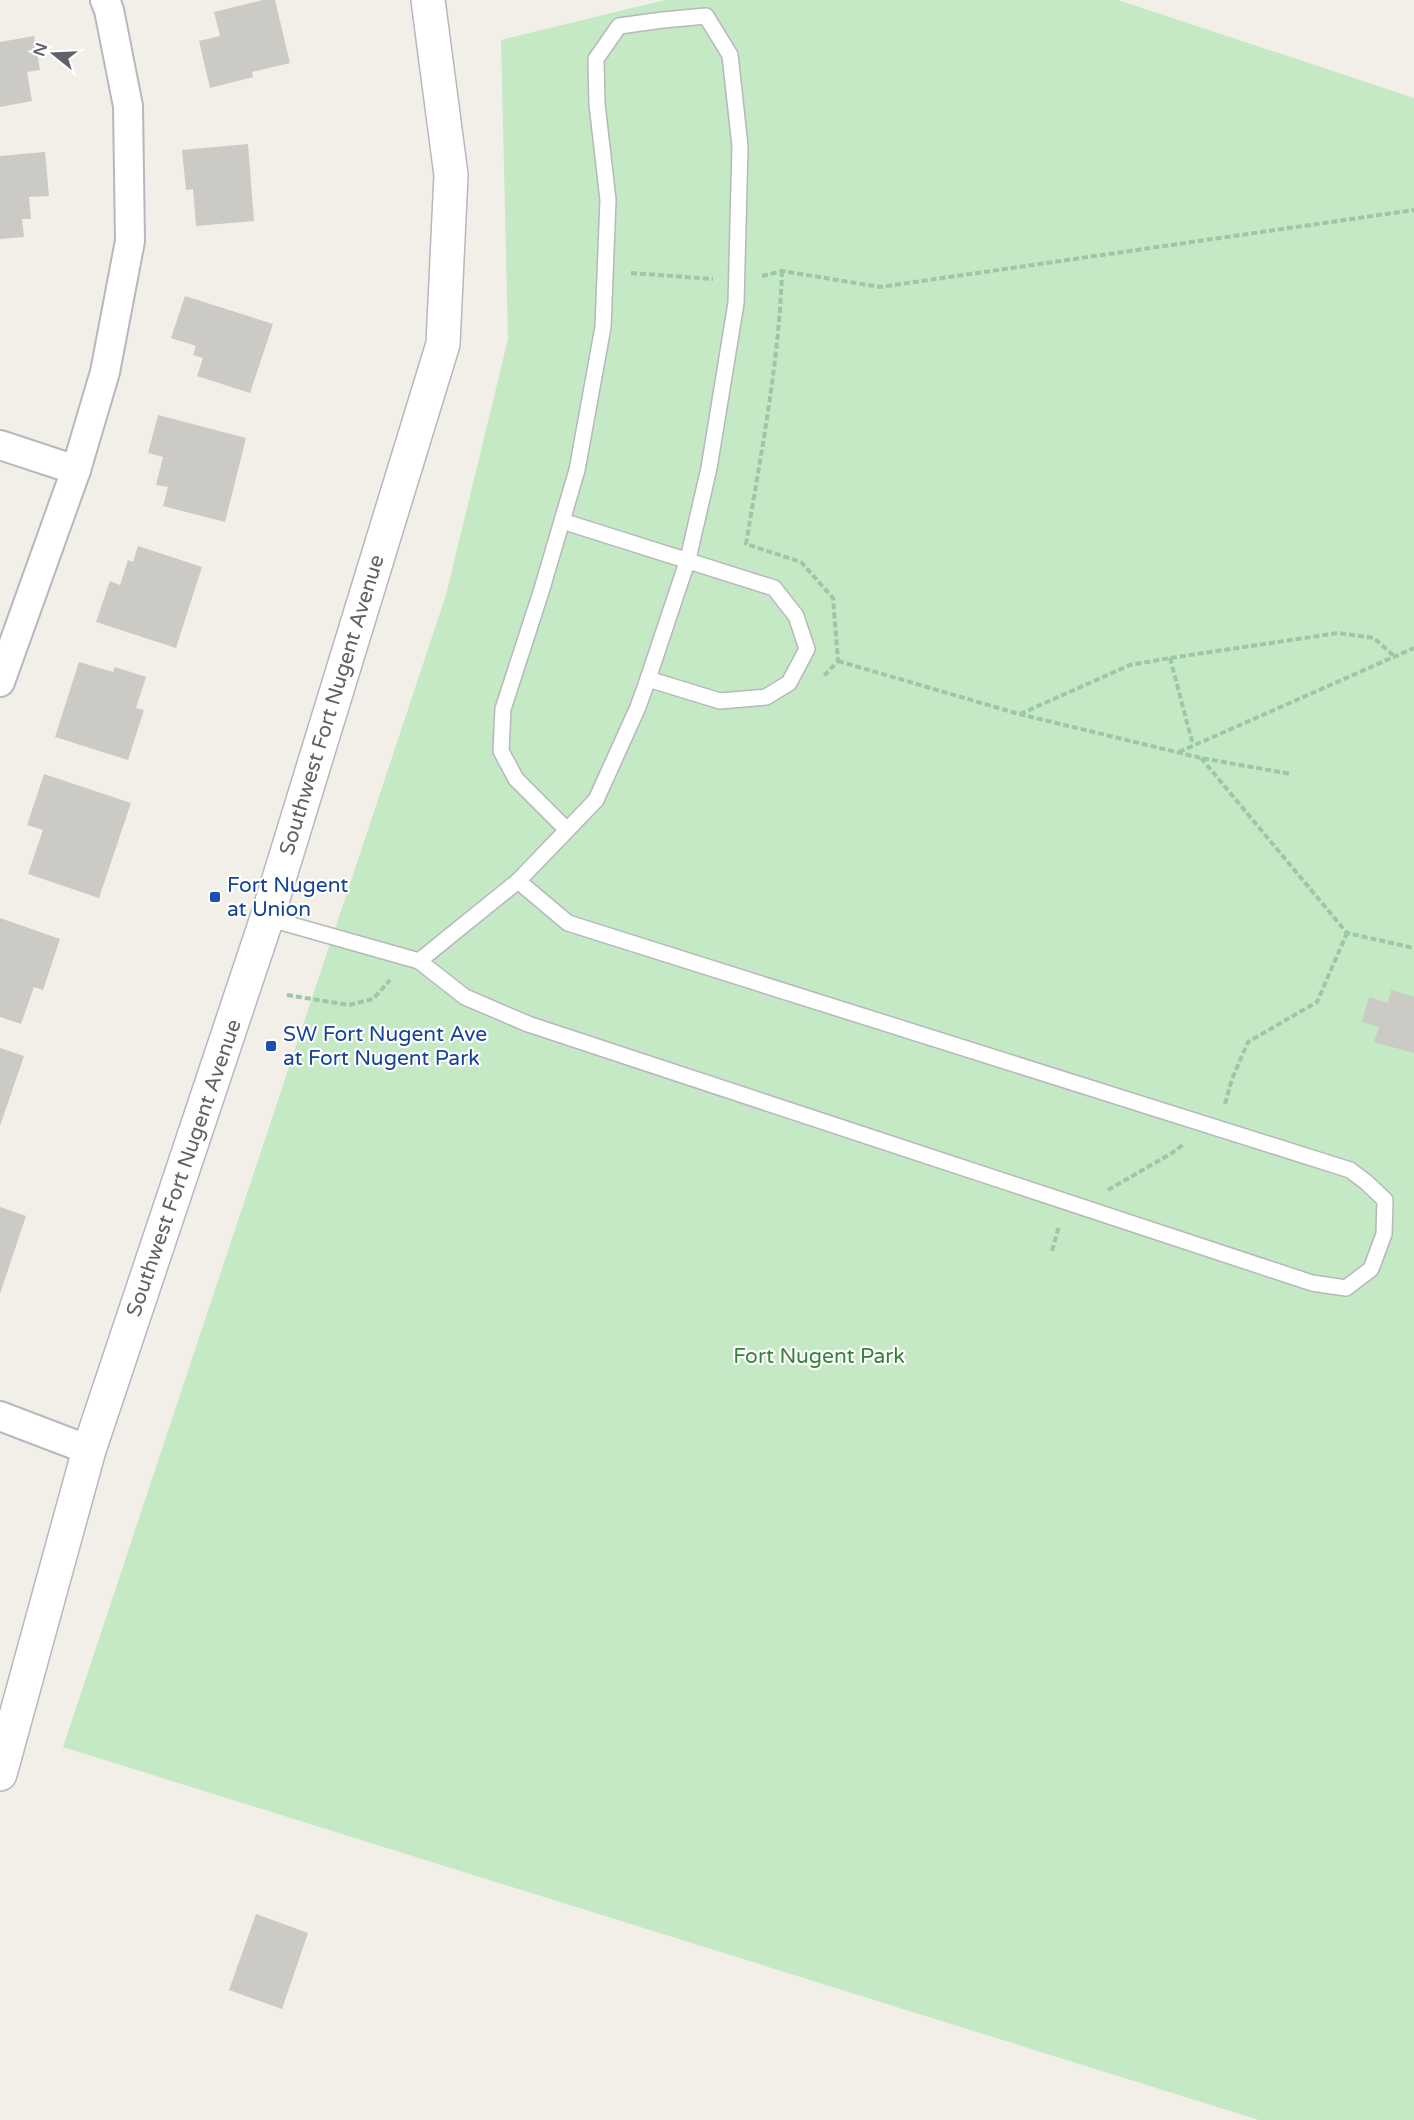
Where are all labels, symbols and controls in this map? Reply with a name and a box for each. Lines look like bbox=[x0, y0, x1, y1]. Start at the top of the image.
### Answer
north arrow bbox=[24, 24, 84, 84]
text: N bbox=[29, 40, 52, 59]
street label: Southwest Fort Nugent Avenue bbox=[274, 552, 390, 858]
place label: Fort Nugent at Union bbox=[227, 873, 348, 922]
marker: Fort Nugent at Union bbox=[208, 890, 222, 904]
street label: Southwest Fort Nugent Avenue bbox=[121, 1016, 247, 1320]
place label: SW Fort Nugent Ave at Fort Nugent Park bbox=[283, 1022, 487, 1071]
marker: SW Fort Nugent Ave at Fort Nugent Park bbox=[264, 1039, 278, 1053]
park label: Fort Nugent Park bbox=[733, 1344, 905, 1369]

